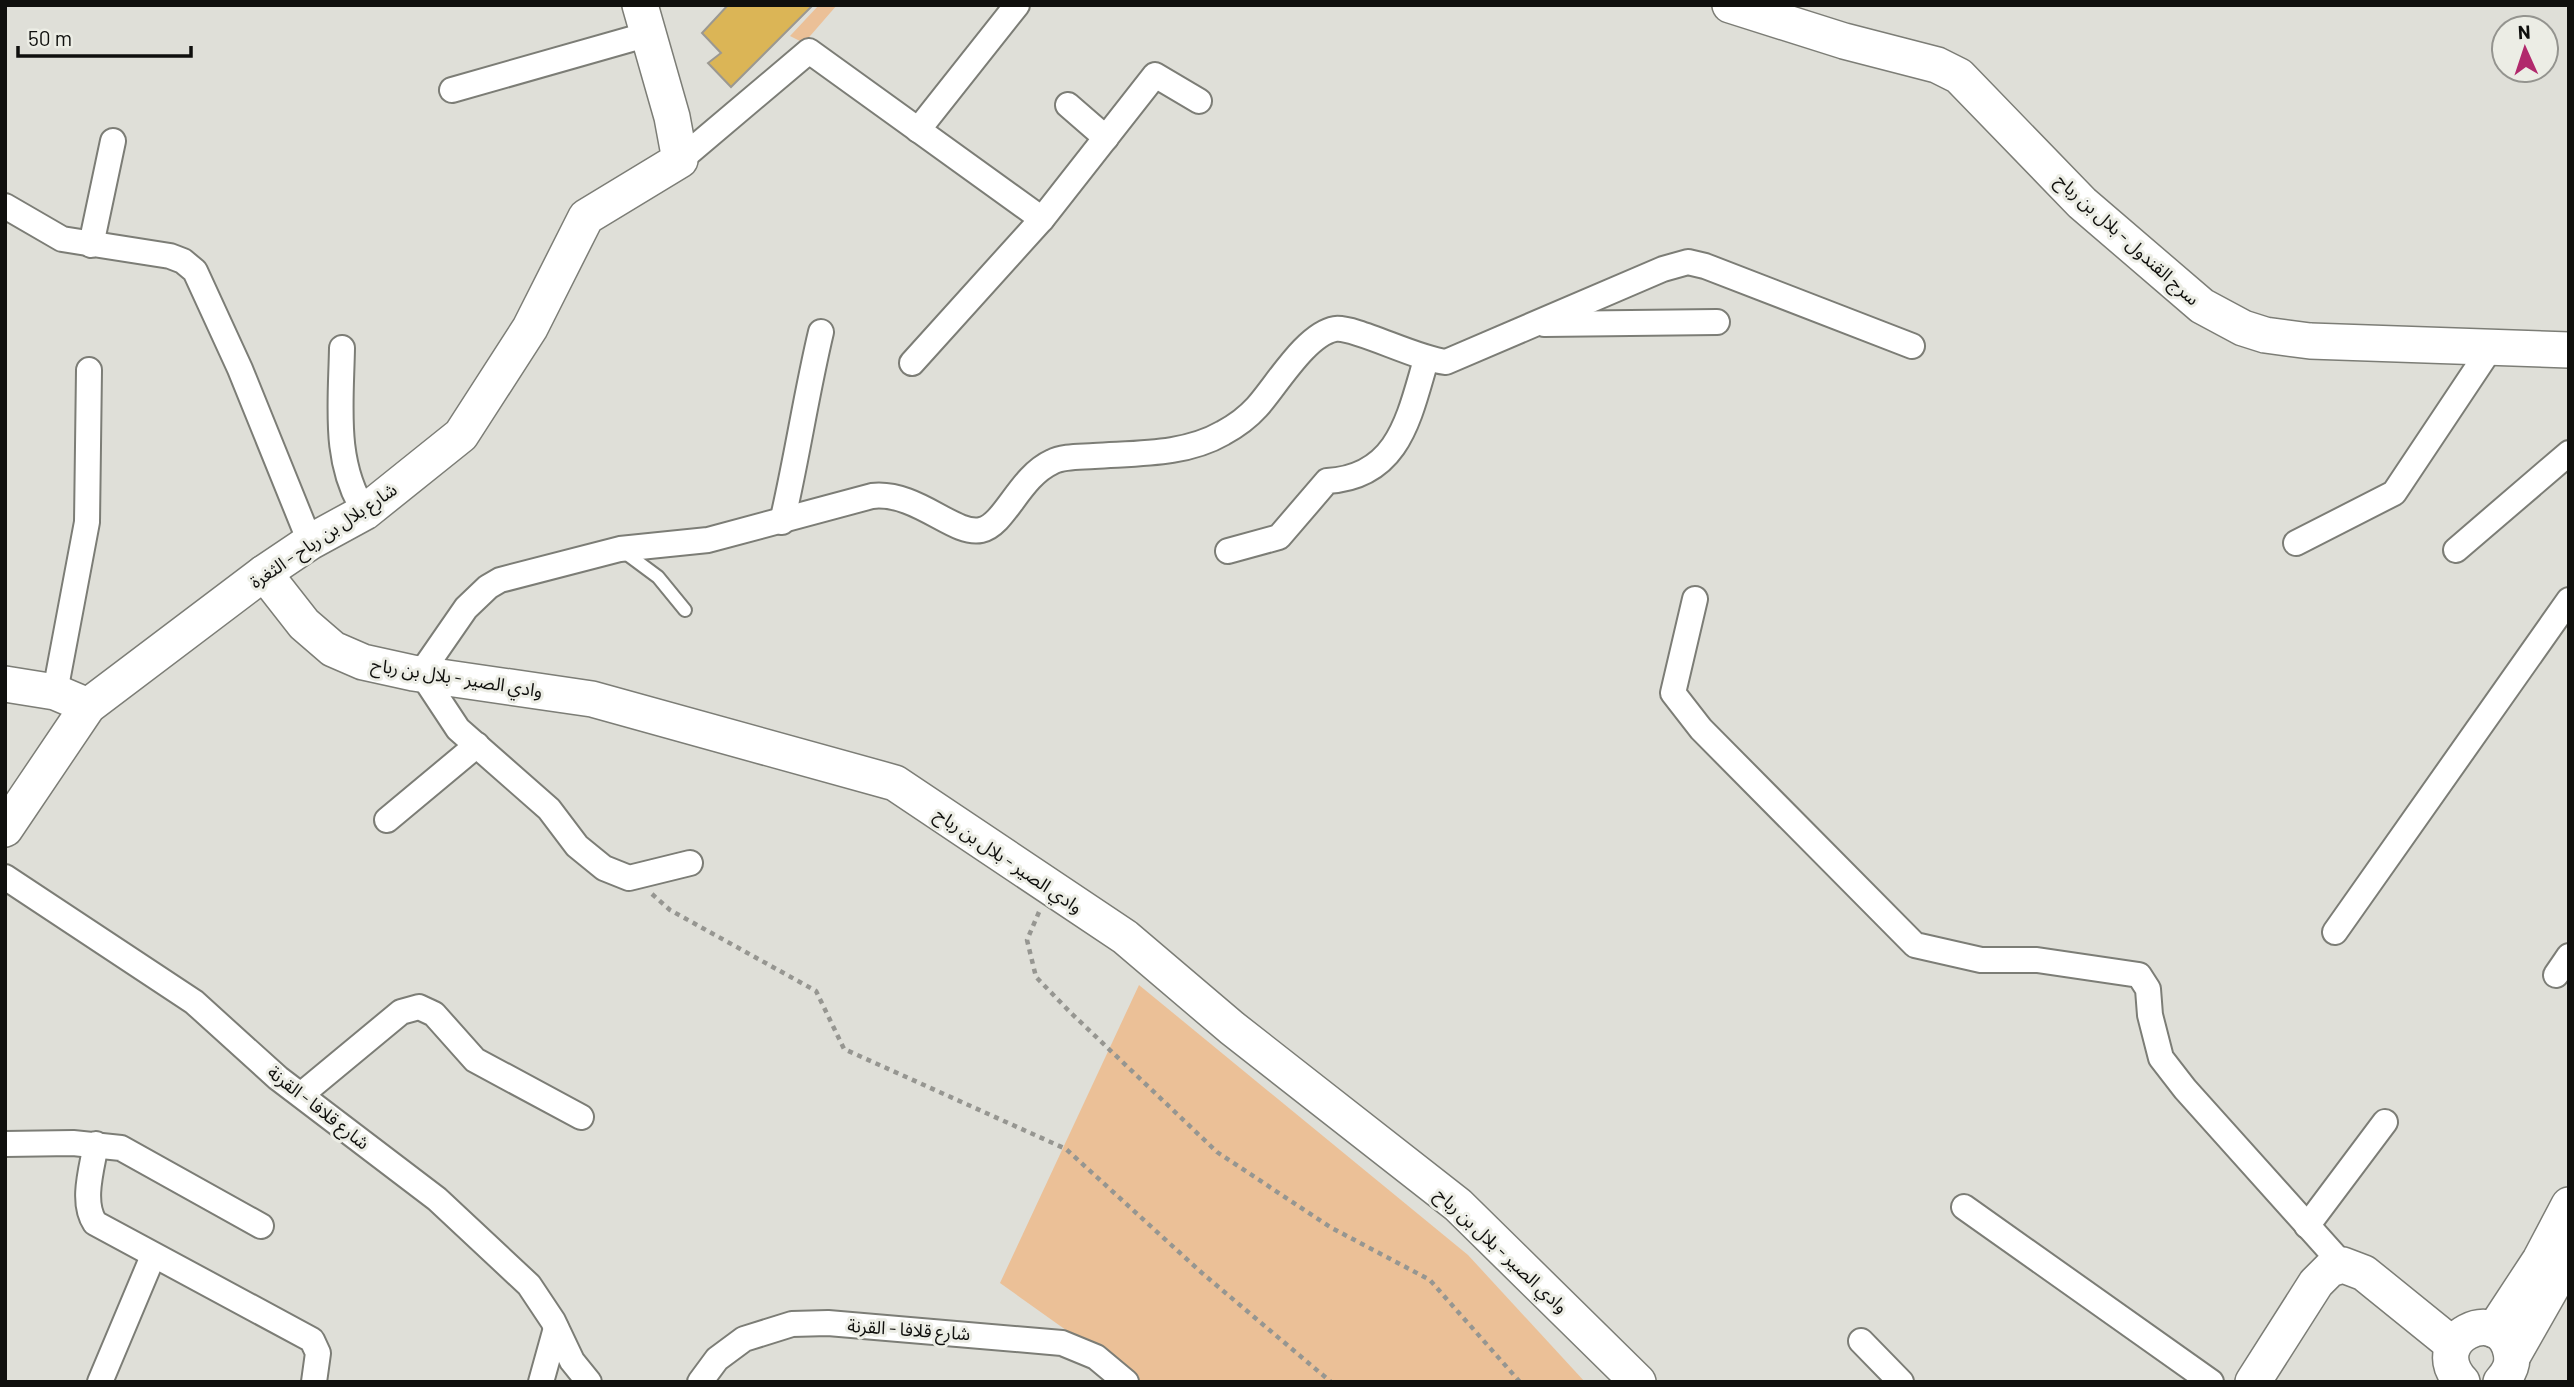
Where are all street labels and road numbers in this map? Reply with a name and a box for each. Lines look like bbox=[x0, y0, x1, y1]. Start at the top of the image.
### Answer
street label: سرج القندول - بلال بن رباح bbox=[2050, 169, 2204, 312]
street label: شارع بلال بن رباح - الثغرة bbox=[245, 478, 403, 596]
street label: وادي الصير - بلال بن رباح bbox=[369, 653, 544, 705]
street label: وادي الصير - بلال بن رباح bbox=[929, 802, 1087, 920]
street label: شارع قلافا - القرنة bbox=[261, 1060, 374, 1157]
street label: وادي الصير - بلال بن رباح bbox=[1429, 1183, 1573, 1319]
street label: شارع قلافا - القرنة bbox=[847, 1314, 971, 1348]

